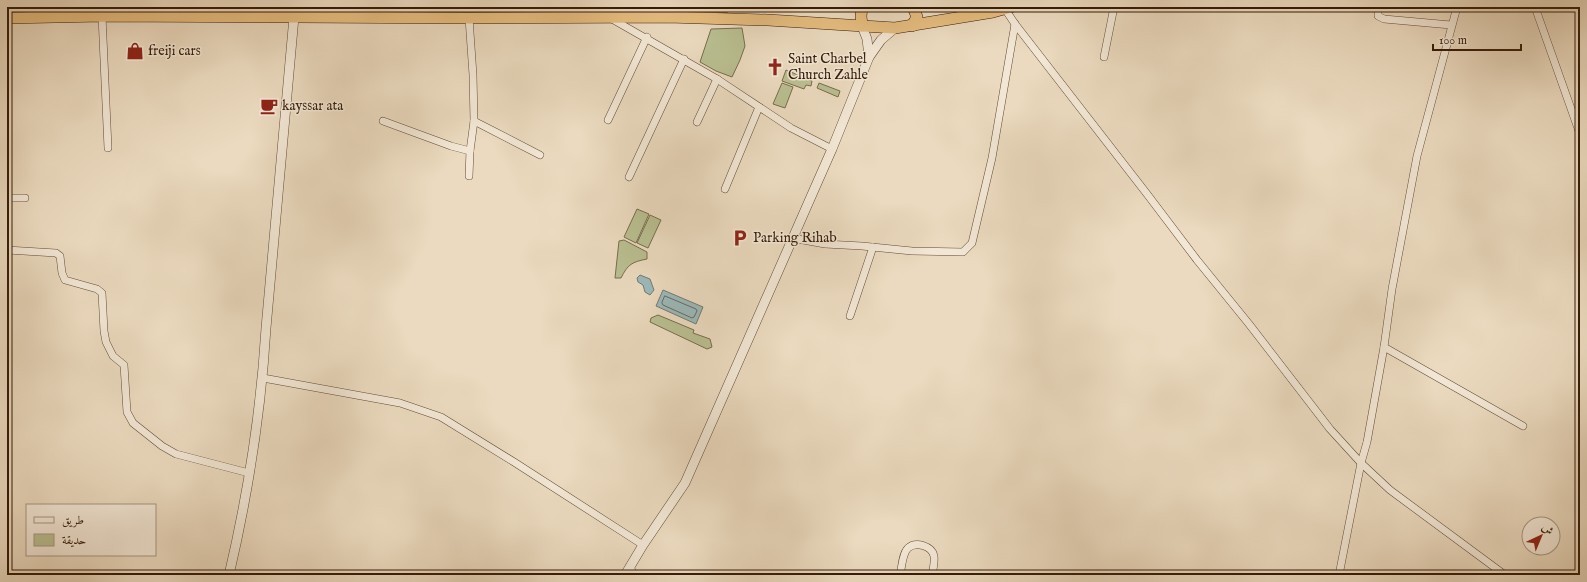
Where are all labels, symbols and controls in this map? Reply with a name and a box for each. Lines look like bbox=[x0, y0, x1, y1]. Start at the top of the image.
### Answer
scale bar bbox=[1433, 26, 1521, 52]
text: 100 m bbox=[1439, 33, 1467, 48]
shop icon: freiji cars bbox=[125, 41, 145, 61]
place label: freiji cars bbox=[148, 42, 201, 60]
place label: Saint Charbel Church Zahle bbox=[788, 50, 868, 84]
church icon: Saint Charbel Church Zahle bbox=[765, 57, 785, 77]
cafe icon: kayssar ata bbox=[259, 96, 279, 116]
place label: kayssar ata bbox=[282, 97, 344, 115]
parking icon: Parking Rihab bbox=[730, 228, 750, 248]
place label: Parking Rihab bbox=[753, 229, 837, 247]
legend bbox=[26, 504, 156, 556]
text: طريق bbox=[62, 513, 84, 528]
north arrow bbox=[1521, 516, 1561, 556]
text: ش bbox=[1538, 521, 1556, 538]
text: حديقة bbox=[62, 533, 86, 548]

